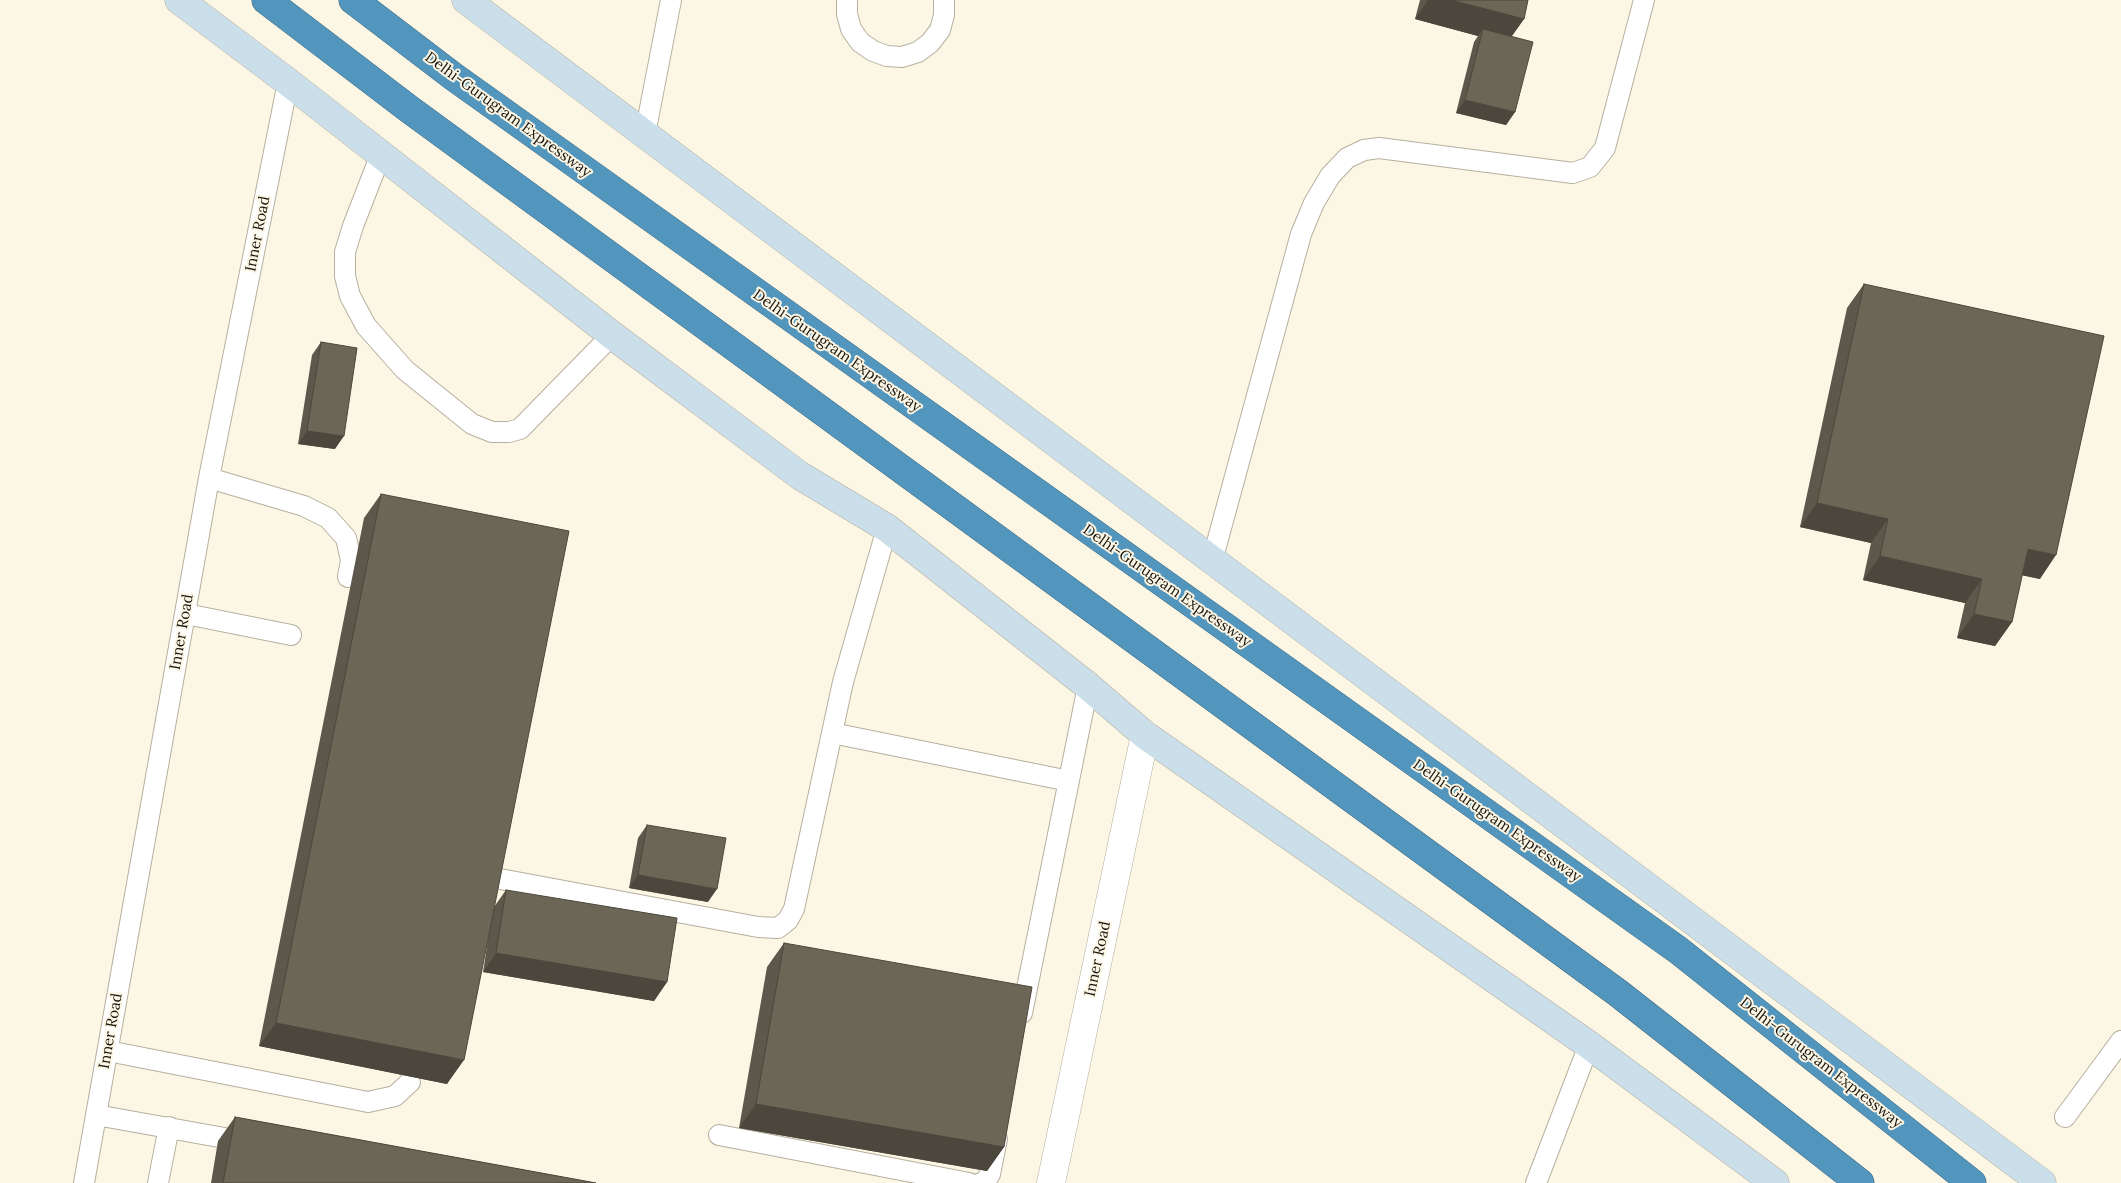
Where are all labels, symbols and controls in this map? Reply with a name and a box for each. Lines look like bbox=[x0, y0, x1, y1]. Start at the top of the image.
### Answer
street label: Delhi-Gurugram Expressway bbox=[421, 48, 595, 182]
street label: Inner Road bbox=[242, 195, 274, 273]
street label: Delhi-Gurugram Expressway bbox=[749, 286, 925, 416]
street label: Delhi-Gurugram Expressway bbox=[1079, 521, 1255, 651]
street label: Inner Road bbox=[166, 593, 198, 671]
street label: Delhi-Gurugram Expressway bbox=[1409, 756, 1585, 886]
street label: Inner Road bbox=[1081, 920, 1115, 998]
street label: Inner Road bbox=[95, 992, 127, 1070]
street label: Delhi-Gurugram Expressway bbox=[1736, 994, 1906, 1132]

